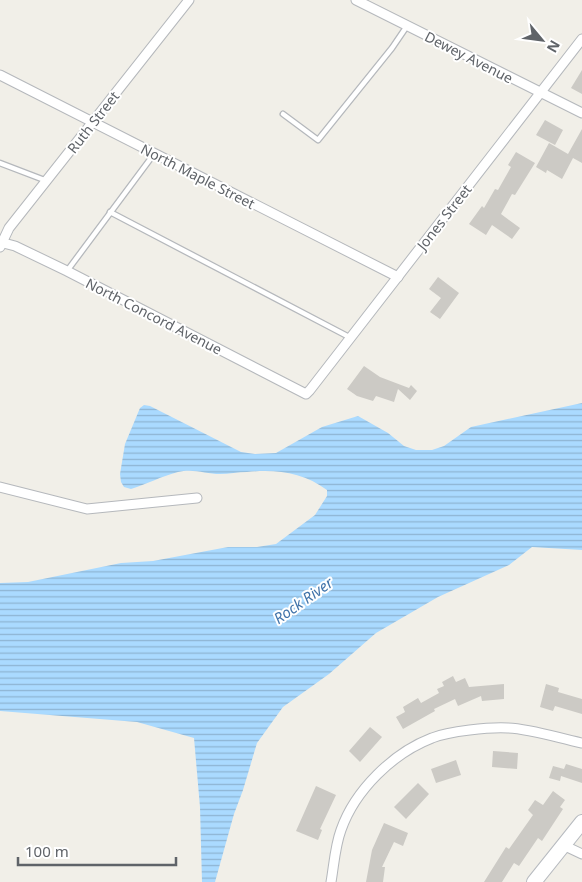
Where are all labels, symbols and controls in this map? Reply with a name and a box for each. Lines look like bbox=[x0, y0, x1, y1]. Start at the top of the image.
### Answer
north arrow bbox=[517, 15, 567, 65]
street label: Dewey Avenue bbox=[422, 27, 516, 87]
text: N bbox=[543, 37, 565, 56]
street label: Ruth Street bbox=[63, 87, 123, 157]
street label: North Maple Street bbox=[138, 139, 258, 213]
street label: Jones Street bbox=[411, 180, 476, 255]
street label: North Concord Avenue bbox=[83, 273, 225, 359]
water label: Rock River bbox=[269, 572, 337, 628]
scale bar bbox=[18, 834, 175, 866]
text: 100 m bbox=[25, 841, 69, 861]

